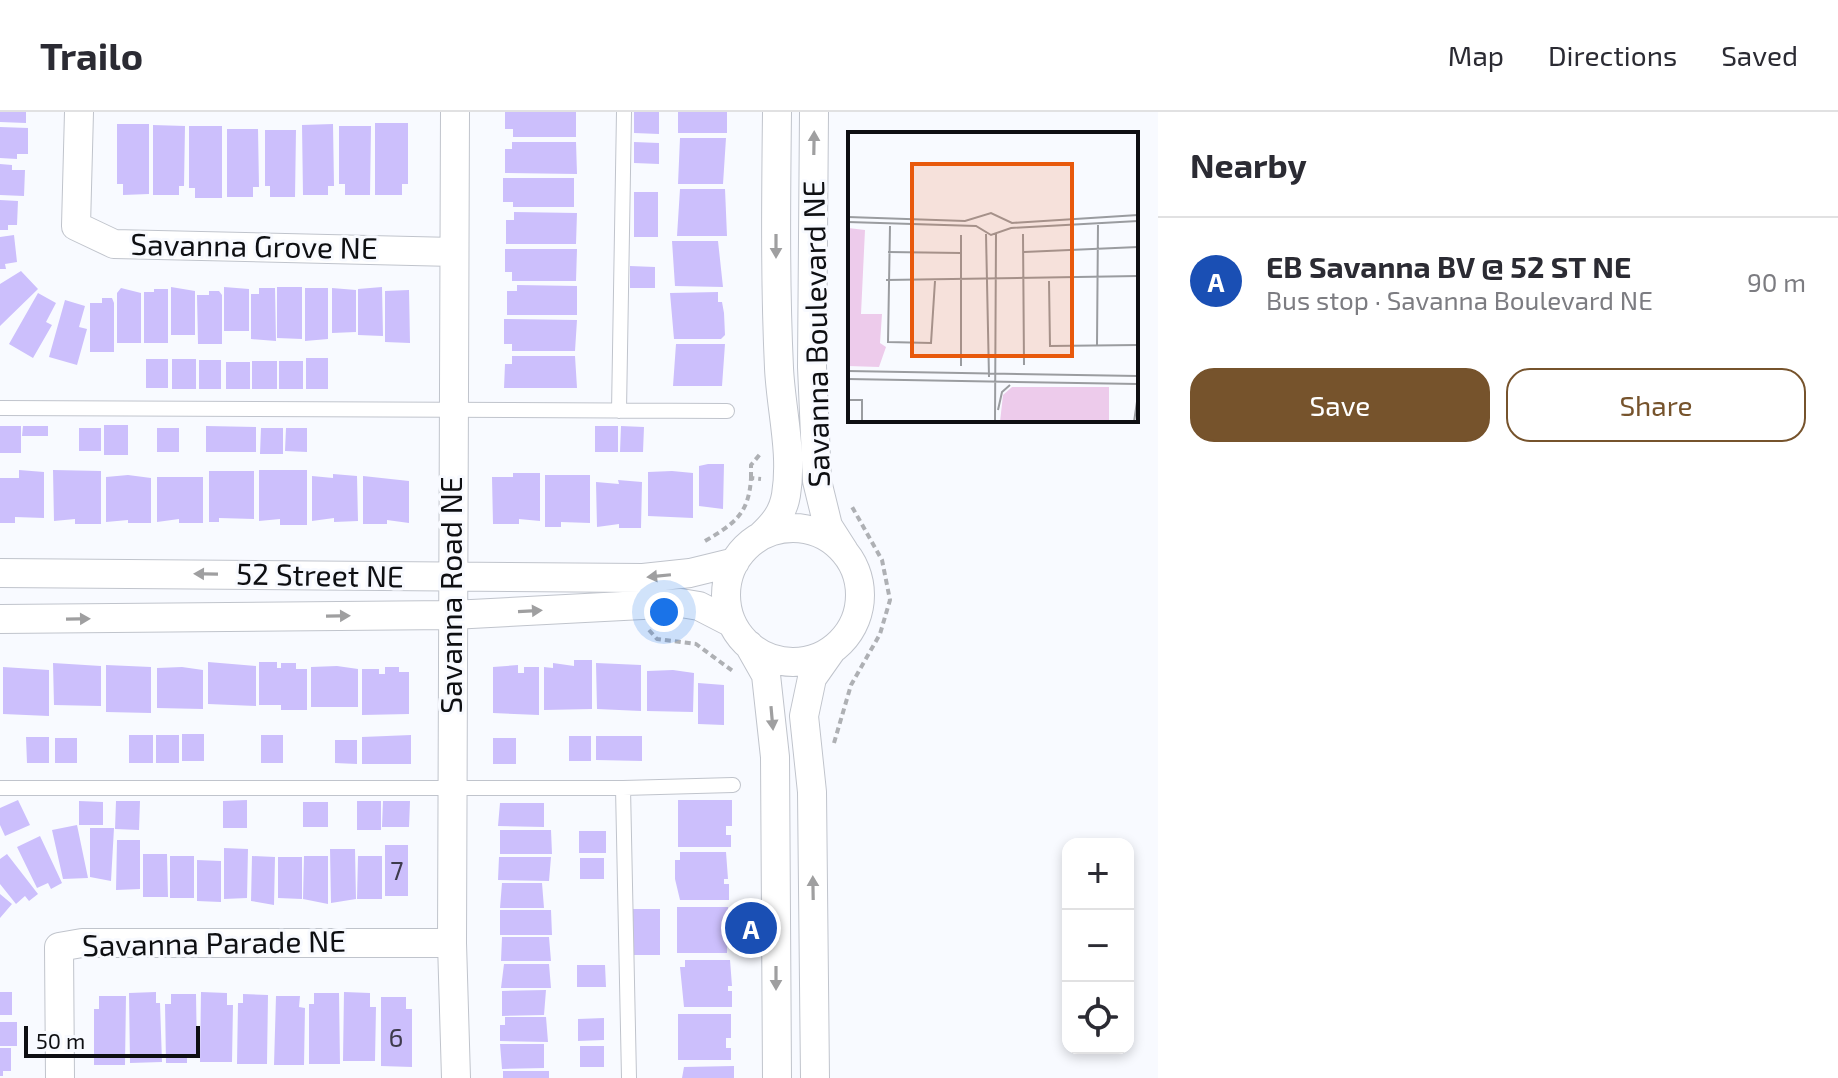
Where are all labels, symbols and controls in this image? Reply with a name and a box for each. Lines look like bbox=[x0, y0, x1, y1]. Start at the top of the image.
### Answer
text: Trailo bbox=[40, 32, 143, 78]
text: Map bbox=[1448, 38, 1504, 72]
text: Directions bbox=[1548, 38, 1677, 72]
text: Saved bbox=[1721, 38, 1798, 72]
one-way arrow bbox=[807, 130, 820, 155]
inset map bbox=[848, 132, 1138, 422]
text: Nearby bbox=[1190, 144, 1307, 185]
street label: Savanna Boulevard NE bbox=[794, 180, 836, 488]
street label: Savanna Grove NE bbox=[130, 225, 378, 265]
one-way arrow bbox=[770, 234, 782, 259]
text: EB Savanna BV @ 52 ST NE bbox=[1266, 248, 1631, 284]
text: A bbox=[1208, 266, 1224, 297]
text: 90 m bbox=[1747, 266, 1806, 297]
text: Bus stop · Savanna Boulevard NE bbox=[1266, 284, 1653, 315]
button: Save bbox=[1190, 368, 1490, 442]
button: Share bbox=[1506, 368, 1806, 442]
street label: Savanna Road NE bbox=[432, 476, 468, 714]
street label: 52 Street NE bbox=[236, 555, 404, 593]
one-way arrow bbox=[193, 568, 218, 581]
one-way arrow bbox=[646, 570, 671, 583]
your location bbox=[644, 592, 684, 632]
one-way arrow bbox=[518, 604, 543, 617]
one-way arrow bbox=[326, 610, 351, 622]
one-way arrow bbox=[66, 613, 91, 625]
one-way arrow bbox=[765, 706, 778, 731]
map controls bbox=[1062, 838, 1134, 1054]
button: + bbox=[1062, 838, 1134, 910]
house number: 7 bbox=[390, 854, 404, 885]
one-way arrow bbox=[807, 875, 819, 900]
pin: A bbox=[725, 898, 777, 958]
button: − bbox=[1062, 910, 1134, 982]
street label: Savanna Parade NE bbox=[82, 922, 346, 962]
one-way arrow bbox=[770, 966, 782, 991]
button: locate bbox=[1062, 982, 1134, 1054]
house number: 6 bbox=[389, 1021, 403, 1052]
scale bar bbox=[24, 1022, 200, 1058]
text: 50 m bbox=[36, 1027, 85, 1053]

